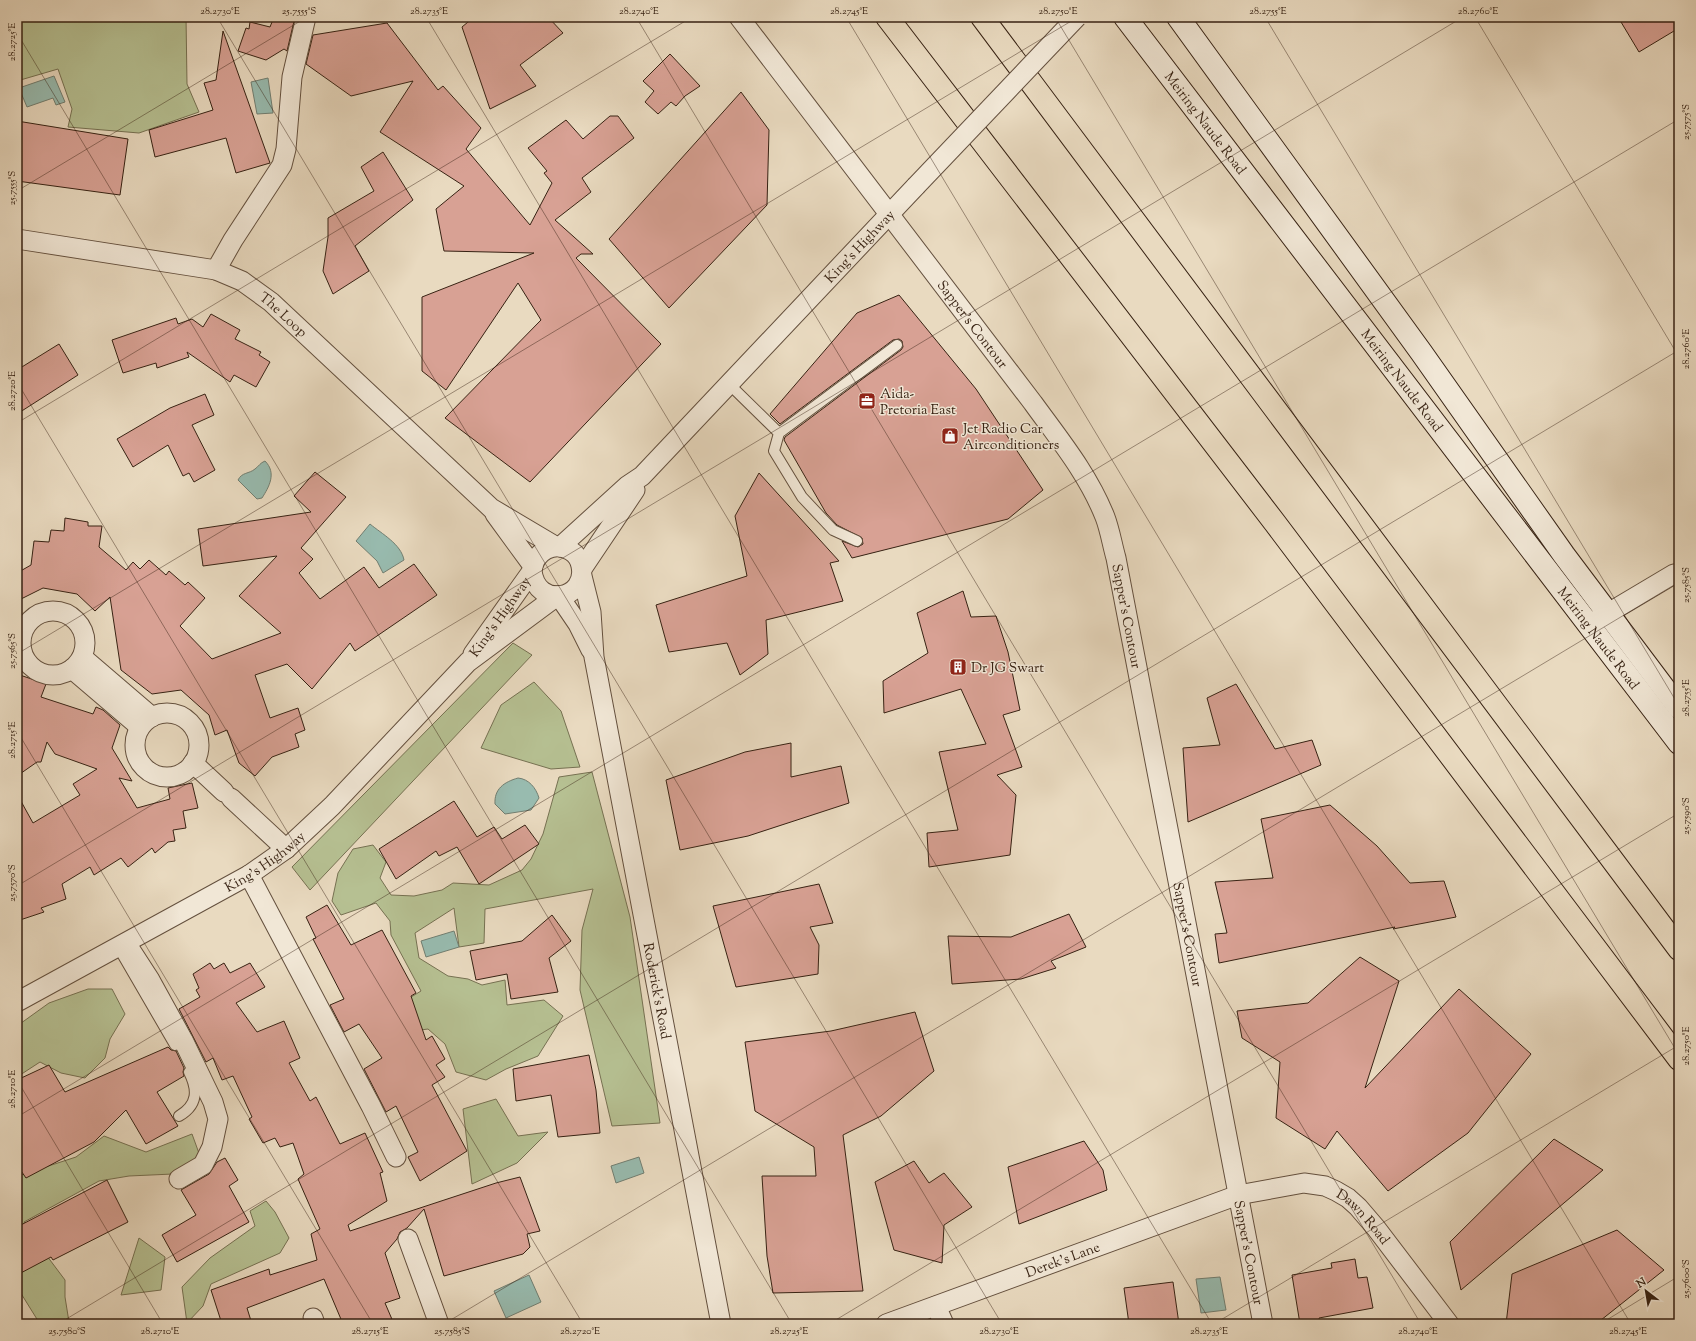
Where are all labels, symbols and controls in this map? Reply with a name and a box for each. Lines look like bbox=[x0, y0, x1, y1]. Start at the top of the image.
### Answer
text: 28.2730°E bbox=[200, 4, 240, 19]
text: 25.7555°S bbox=[282, 4, 316, 19]
text: 28.2735°E bbox=[410, 4, 448, 19]
text: 28.2740°E bbox=[619, 4, 659, 19]
text: 28.2745°E bbox=[830, 4, 868, 19]
text: 28.2750°E bbox=[1039, 4, 1077, 19]
text: 28.2755°E bbox=[1249, 4, 1287, 19]
text: 28.2760°E bbox=[1458, 4, 1498, 19]
text: 28.2725°E bbox=[5, 23, 20, 61]
street label: Meiring Naude Road bbox=[1158, 68, 1250, 180]
text: 25.7575°S bbox=[1679, 104, 1694, 140]
text: 25.7555°S bbox=[5, 171, 20, 205]
street label: King's Highway bbox=[821, 206, 900, 289]
street label: Sapper's Contour bbox=[931, 277, 1012, 374]
street label: The Loop bbox=[254, 289, 311, 343]
street label: Meiring Naude Road bbox=[1355, 326, 1446, 437]
text: 28.2760°E bbox=[1679, 329, 1694, 369]
text: 28.2720°E bbox=[5, 371, 20, 411]
place label: Aida- Pretoria East bbox=[880, 385, 956, 421]
office icon: Aida- Pretoria East bbox=[857, 391, 877, 411]
place label: Jet Radio Car Airconditioners bbox=[962, 420, 1059, 456]
shop icon: Jet Radio Car Airconditioners bbox=[940, 426, 960, 446]
street label: Sapper's Contour bbox=[1105, 562, 1145, 671]
text: 25.7585°S bbox=[1679, 567, 1694, 603]
street label: King's Highway bbox=[466, 573, 537, 662]
street label: Meiring Naude Road bbox=[1551, 584, 1643, 695]
text: 25.7565°S bbox=[5, 633, 20, 669]
building icon: Dr JG Swart bbox=[948, 657, 968, 677]
place label: Dr JG Swart bbox=[971, 659, 1044, 679]
text: 28.2755°E bbox=[1679, 679, 1694, 717]
text: 28.2715°E bbox=[5, 721, 20, 759]
text: 25.7590°S bbox=[1679, 797, 1694, 835]
street label: King's Highway bbox=[222, 828, 311, 898]
text: 25.7570°S bbox=[5, 864, 20, 902]
street label: Sapper's Contour bbox=[1166, 881, 1206, 989]
street label: Roderick's Road bbox=[637, 941, 675, 1041]
text: 28.2750°E bbox=[1679, 1027, 1694, 1065]
text: 28.2710°E bbox=[5, 1070, 20, 1108]
street label: Dawn Road bbox=[1332, 1185, 1393, 1250]
street label: Sapper's Contour bbox=[1227, 1199, 1267, 1308]
street label: Derek's Lane bbox=[1023, 1238, 1103, 1284]
text: 25.7600°S bbox=[1679, 1259, 1694, 1299]
north arrow bbox=[1626, 1271, 1666, 1311]
text: N bbox=[1633, 1274, 1649, 1293]
text: 25.7580°S bbox=[48, 1324, 86, 1339]
text: 28.2710°E bbox=[141, 1324, 179, 1339]
text: 28.2715°E bbox=[351, 1324, 389, 1339]
text: 25.7585°S bbox=[434, 1324, 470, 1339]
text: 28.2720°E bbox=[560, 1324, 600, 1339]
text: 28.2725°E bbox=[770, 1324, 808, 1339]
text: 28.2730°E bbox=[979, 1324, 1019, 1339]
text: 28.2735°E bbox=[1190, 1324, 1228, 1339]
text: 28.2740°E bbox=[1398, 1324, 1438, 1339]
text: 28.2745°E bbox=[1609, 1324, 1647, 1339]

